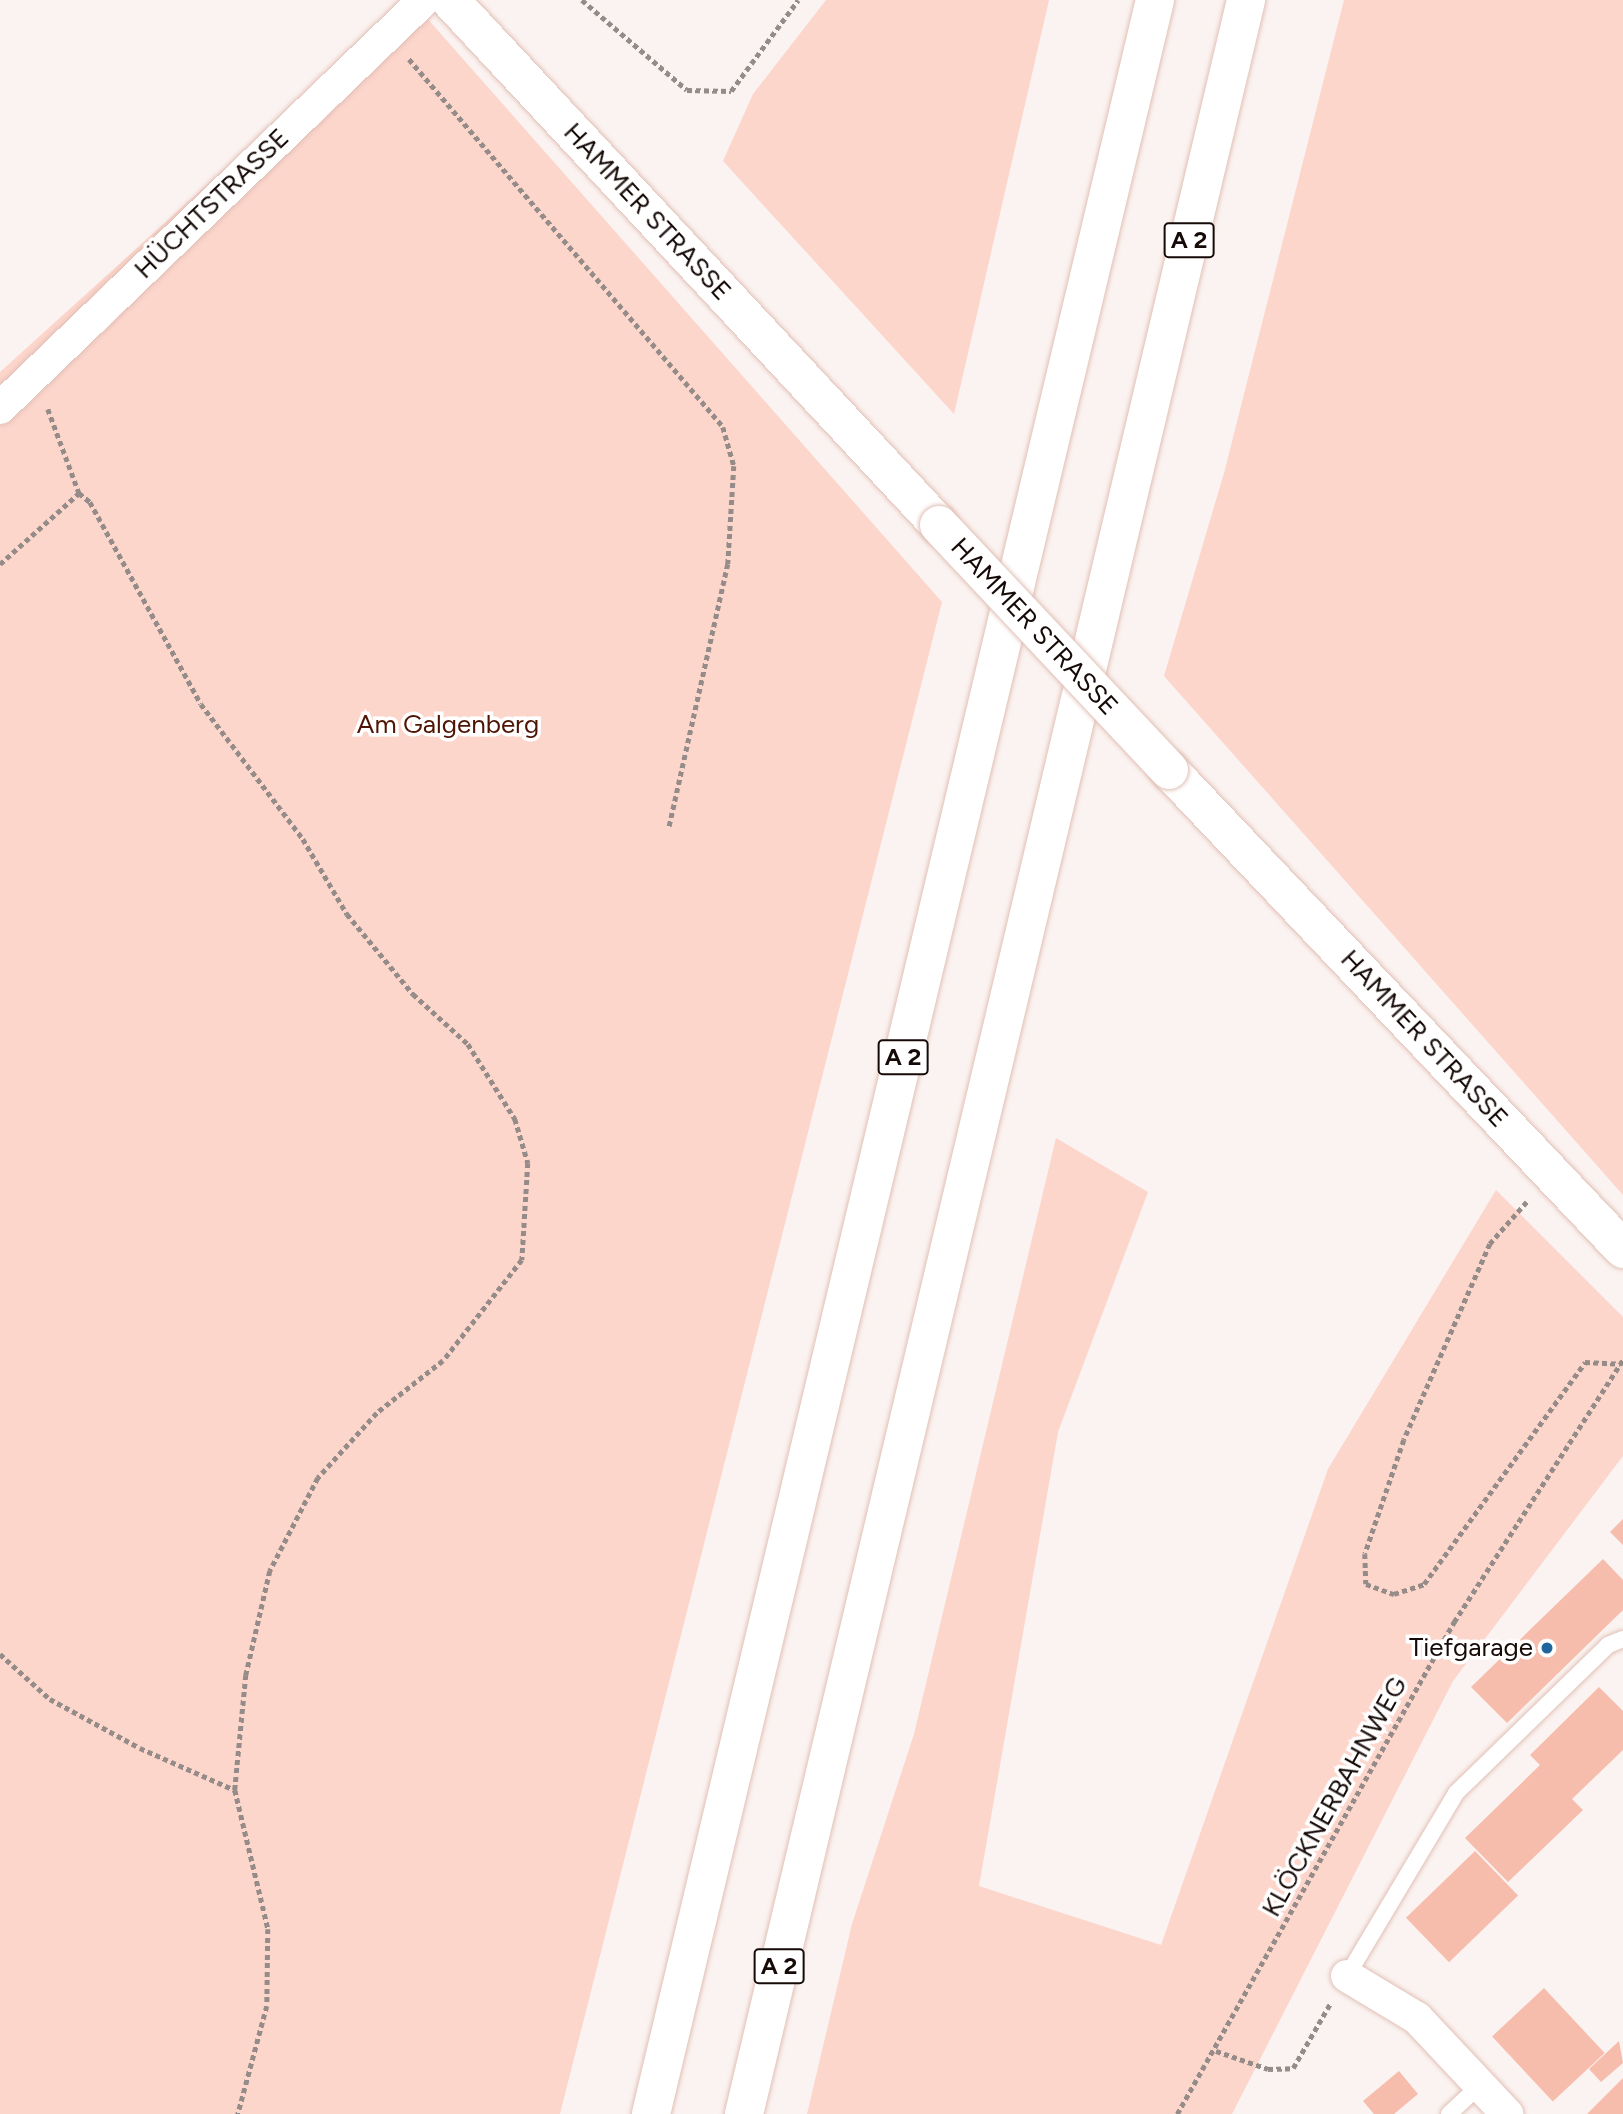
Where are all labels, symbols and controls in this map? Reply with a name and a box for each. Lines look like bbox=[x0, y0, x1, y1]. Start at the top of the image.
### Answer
street label: HAMMER STRASSE bbox=[557, 117, 737, 307]
street label: HÜCHTSTRASSE bbox=[128, 123, 296, 285]
road number: A 2 bbox=[1163, 220, 1215, 260]
street label: HAMMER STRASSE bbox=[944, 532, 1124, 722]
park label: Am Galgenberg bbox=[357, 709, 539, 741]
street label: HAMMER STRASSE bbox=[1334, 944, 1514, 1134]
road number: A 2 bbox=[877, 1036, 929, 1078]
place label: Tiefgarage bbox=[1409, 1632, 1533, 1664]
marker: Tiefgarage bbox=[1539, 1640, 1555, 1656]
street label: KLÖCKNERBAHNWEG bbox=[1256, 1672, 1414, 1922]
road number: A 2 bbox=[753, 1945, 805, 1986]

